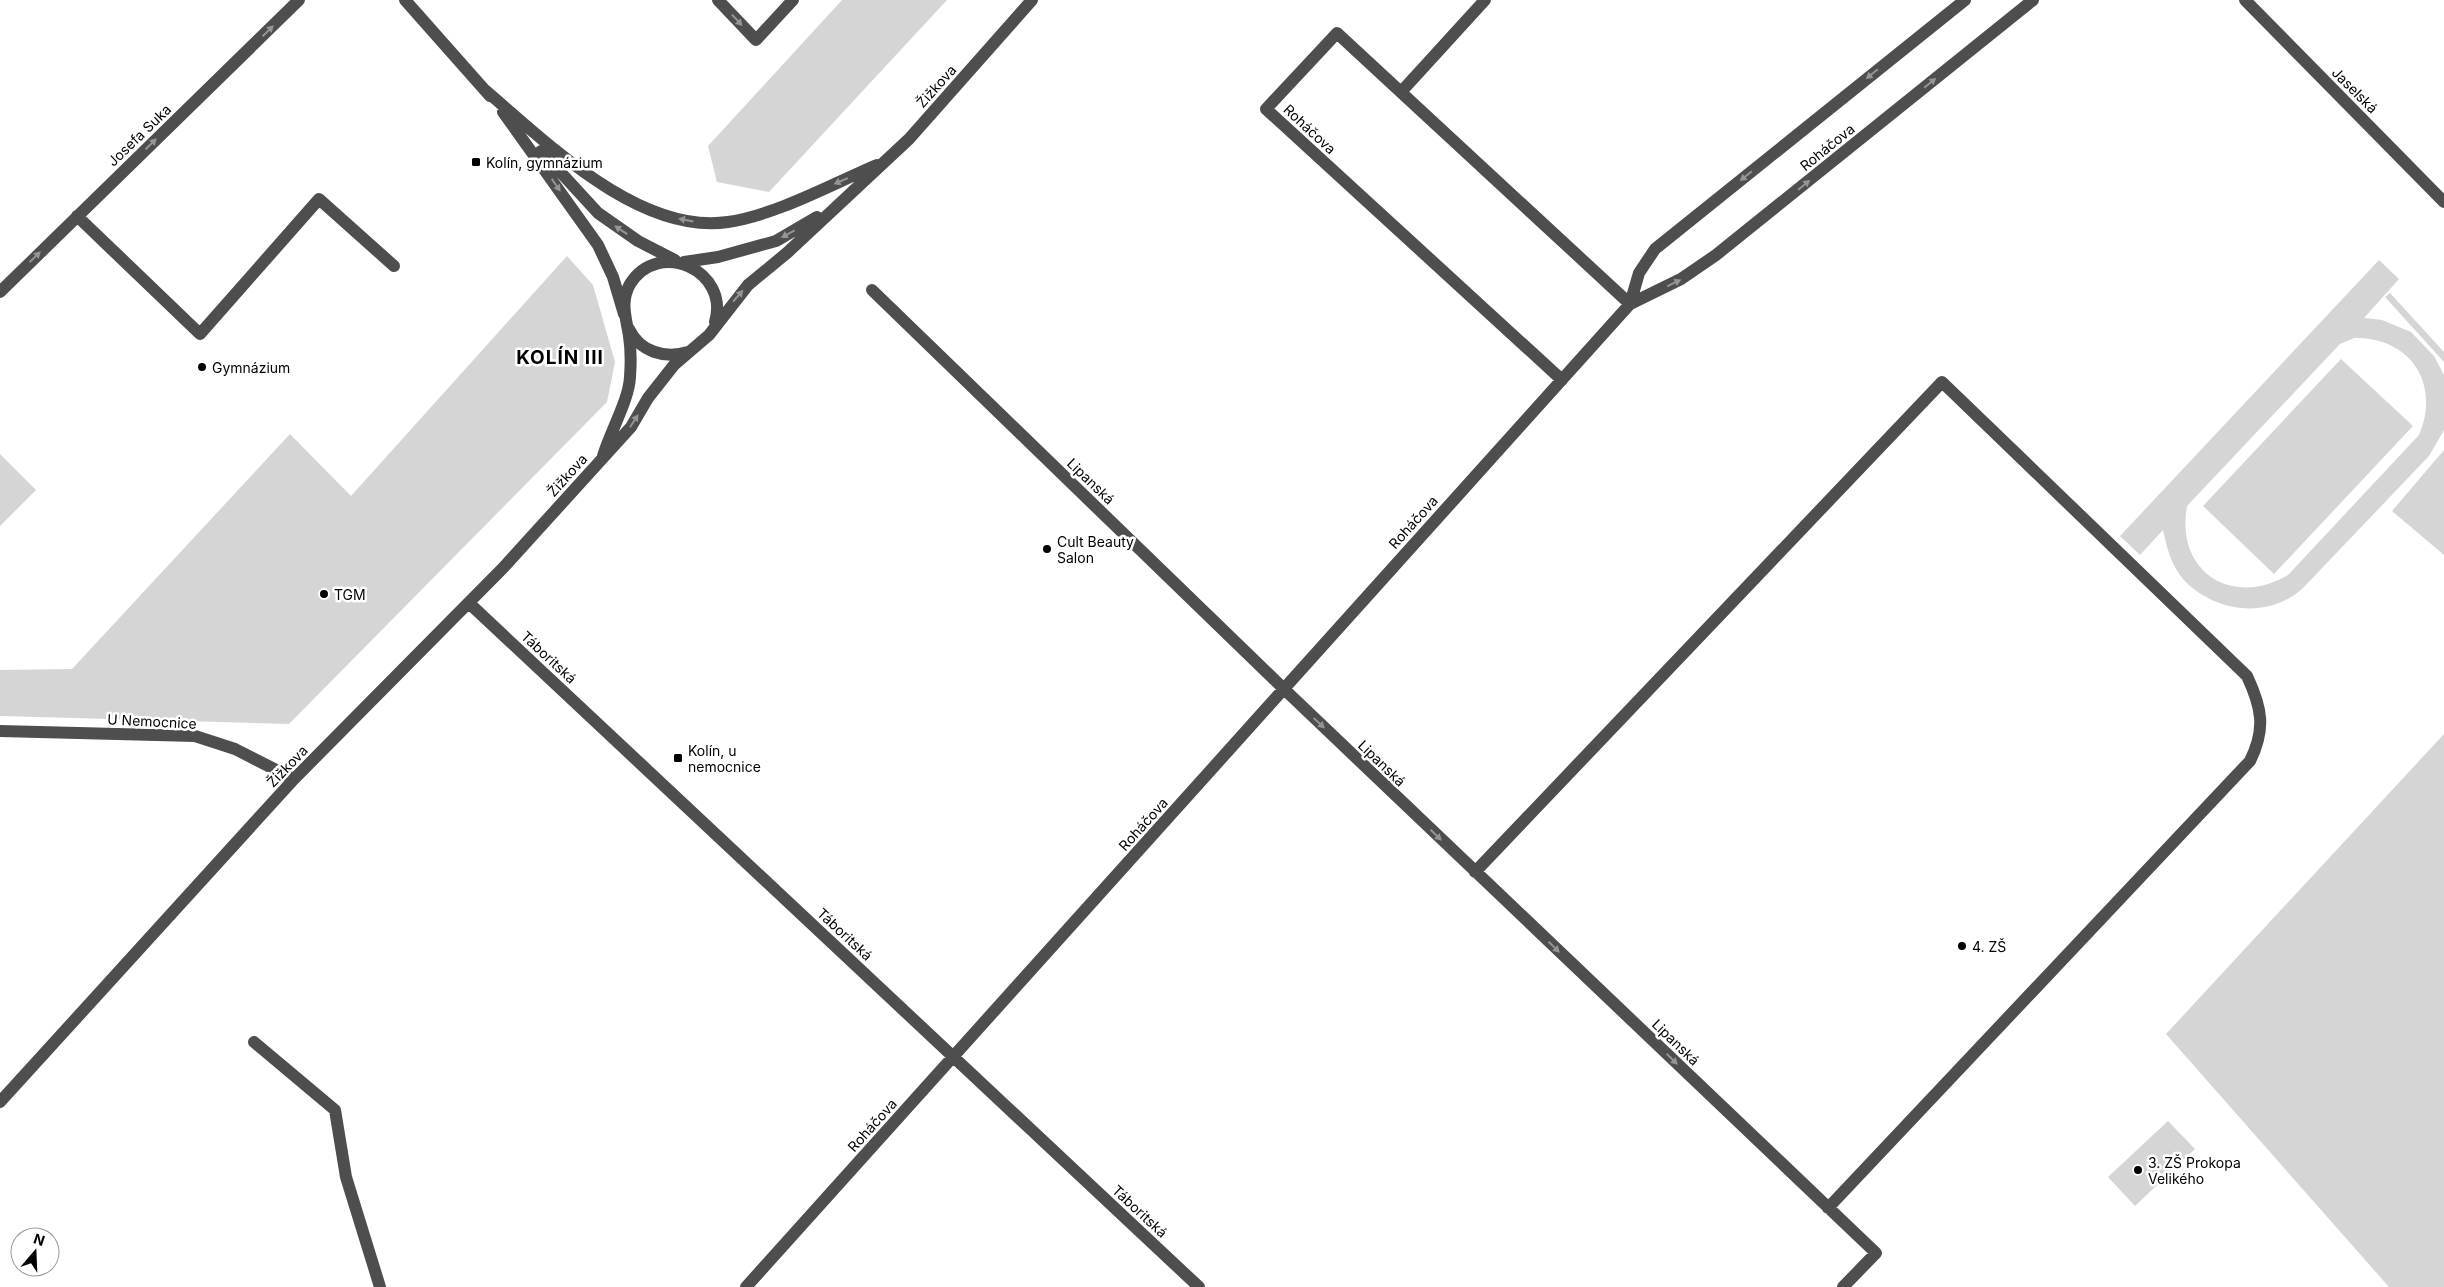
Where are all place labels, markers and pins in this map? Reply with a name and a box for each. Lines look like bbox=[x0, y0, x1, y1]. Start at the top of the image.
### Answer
place label: Kolín, gymnázium bbox=[486, 154, 603, 171]
marker: Kolín, gymnázium bbox=[470, 156, 482, 168]
place label: Gymnázium bbox=[212, 359, 290, 376]
marker: Gymnázium bbox=[196, 361, 208, 373]
place label: Cult Beauty Salon bbox=[1057, 533, 1134, 566]
marker: Cult Beauty Salon bbox=[1041, 543, 1053, 555]
place label: TGM bbox=[334, 586, 366, 603]
marker: TGM bbox=[318, 588, 330, 600]
place label: Kolín, u nemocnice bbox=[688, 742, 761, 775]
marker: Kolín, u nemocnice bbox=[672, 752, 684, 764]
place label: 4. ZŠ bbox=[1972, 938, 2006, 955]
marker: 4. ZŠ bbox=[1956, 940, 1968, 952]
place label: 3. ZŠ Prokopa Velikého bbox=[2148, 1154, 2241, 1187]
marker: 3. ZŠ Prokopa Velikého bbox=[2132, 1164, 2144, 1176]

